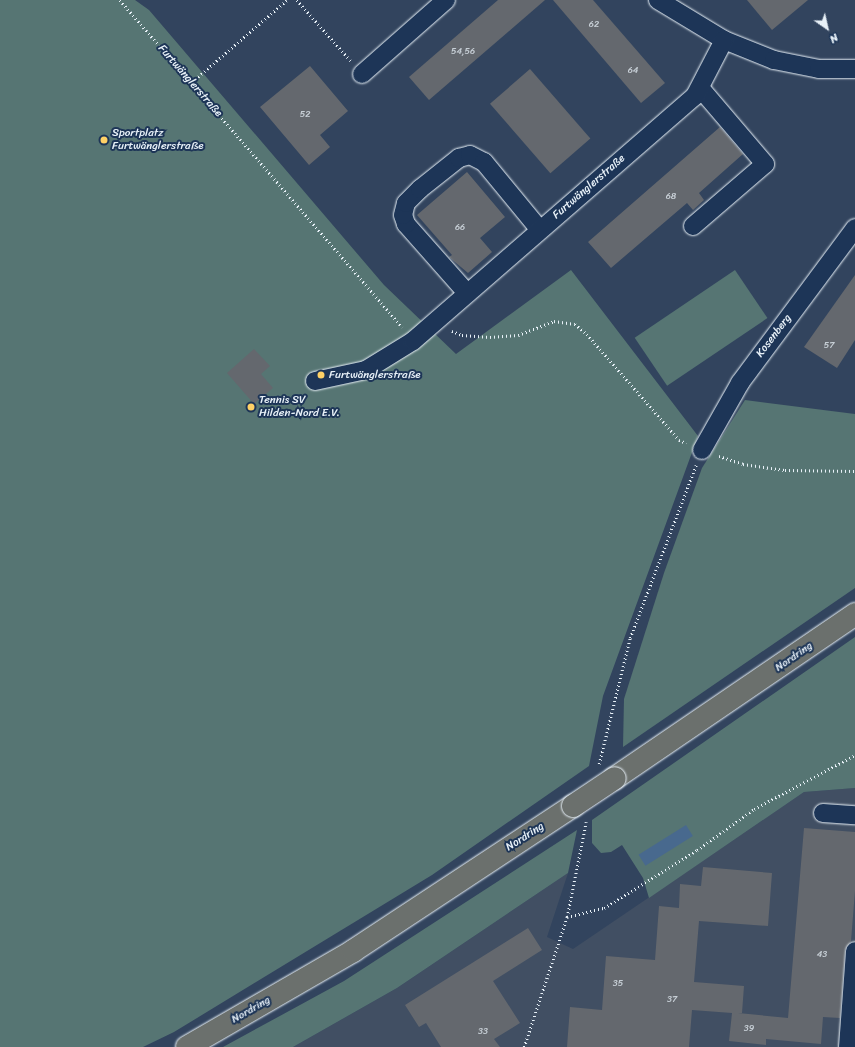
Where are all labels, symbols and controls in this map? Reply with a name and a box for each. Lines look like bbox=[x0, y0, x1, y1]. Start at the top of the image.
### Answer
north arrow bbox=[807, 8, 847, 48]
house number: 62 bbox=[589, 19, 599, 29]
text: N bbox=[826, 28, 842, 48]
street label: Furtwänglerstraße bbox=[155, 42, 225, 120]
house number: 54,56 bbox=[451, 46, 475, 56]
house number: 64 bbox=[628, 65, 638, 75]
house number: 52 bbox=[300, 109, 310, 119]
place label: Sportplatz Furtwänglerstraße bbox=[112, 127, 204, 153]
marker: Sportplatz Furtwänglerstraße bbox=[99, 135, 109, 145]
street label: Furtwänglerstraße bbox=[550, 152, 628, 222]
house number: 68 bbox=[666, 191, 676, 201]
house number: 66 bbox=[455, 222, 465, 232]
street label: Kosenberg bbox=[754, 312, 794, 360]
house number: 57 bbox=[824, 340, 834, 350]
place label: Furtwänglerstraße bbox=[329, 368, 421, 382]
marker: Furtwänglerstraße bbox=[316, 370, 326, 380]
place label: Tennis SV Hilden-Nord E.V. bbox=[259, 394, 340, 420]
marker: Tennis SV Hilden-Nord E.V. bbox=[246, 402, 256, 412]
street label: Nordring bbox=[773, 639, 815, 675]
street label: Nordring bbox=[504, 820, 546, 854]
house number: 43 bbox=[817, 949, 827, 959]
house number: 35 bbox=[613, 978, 623, 988]
street label: Nordring bbox=[229, 994, 273, 1026]
house number: 37 bbox=[667, 994, 677, 1004]
house number: 39 bbox=[744, 1023, 754, 1033]
house number: 33 bbox=[478, 1026, 488, 1036]

